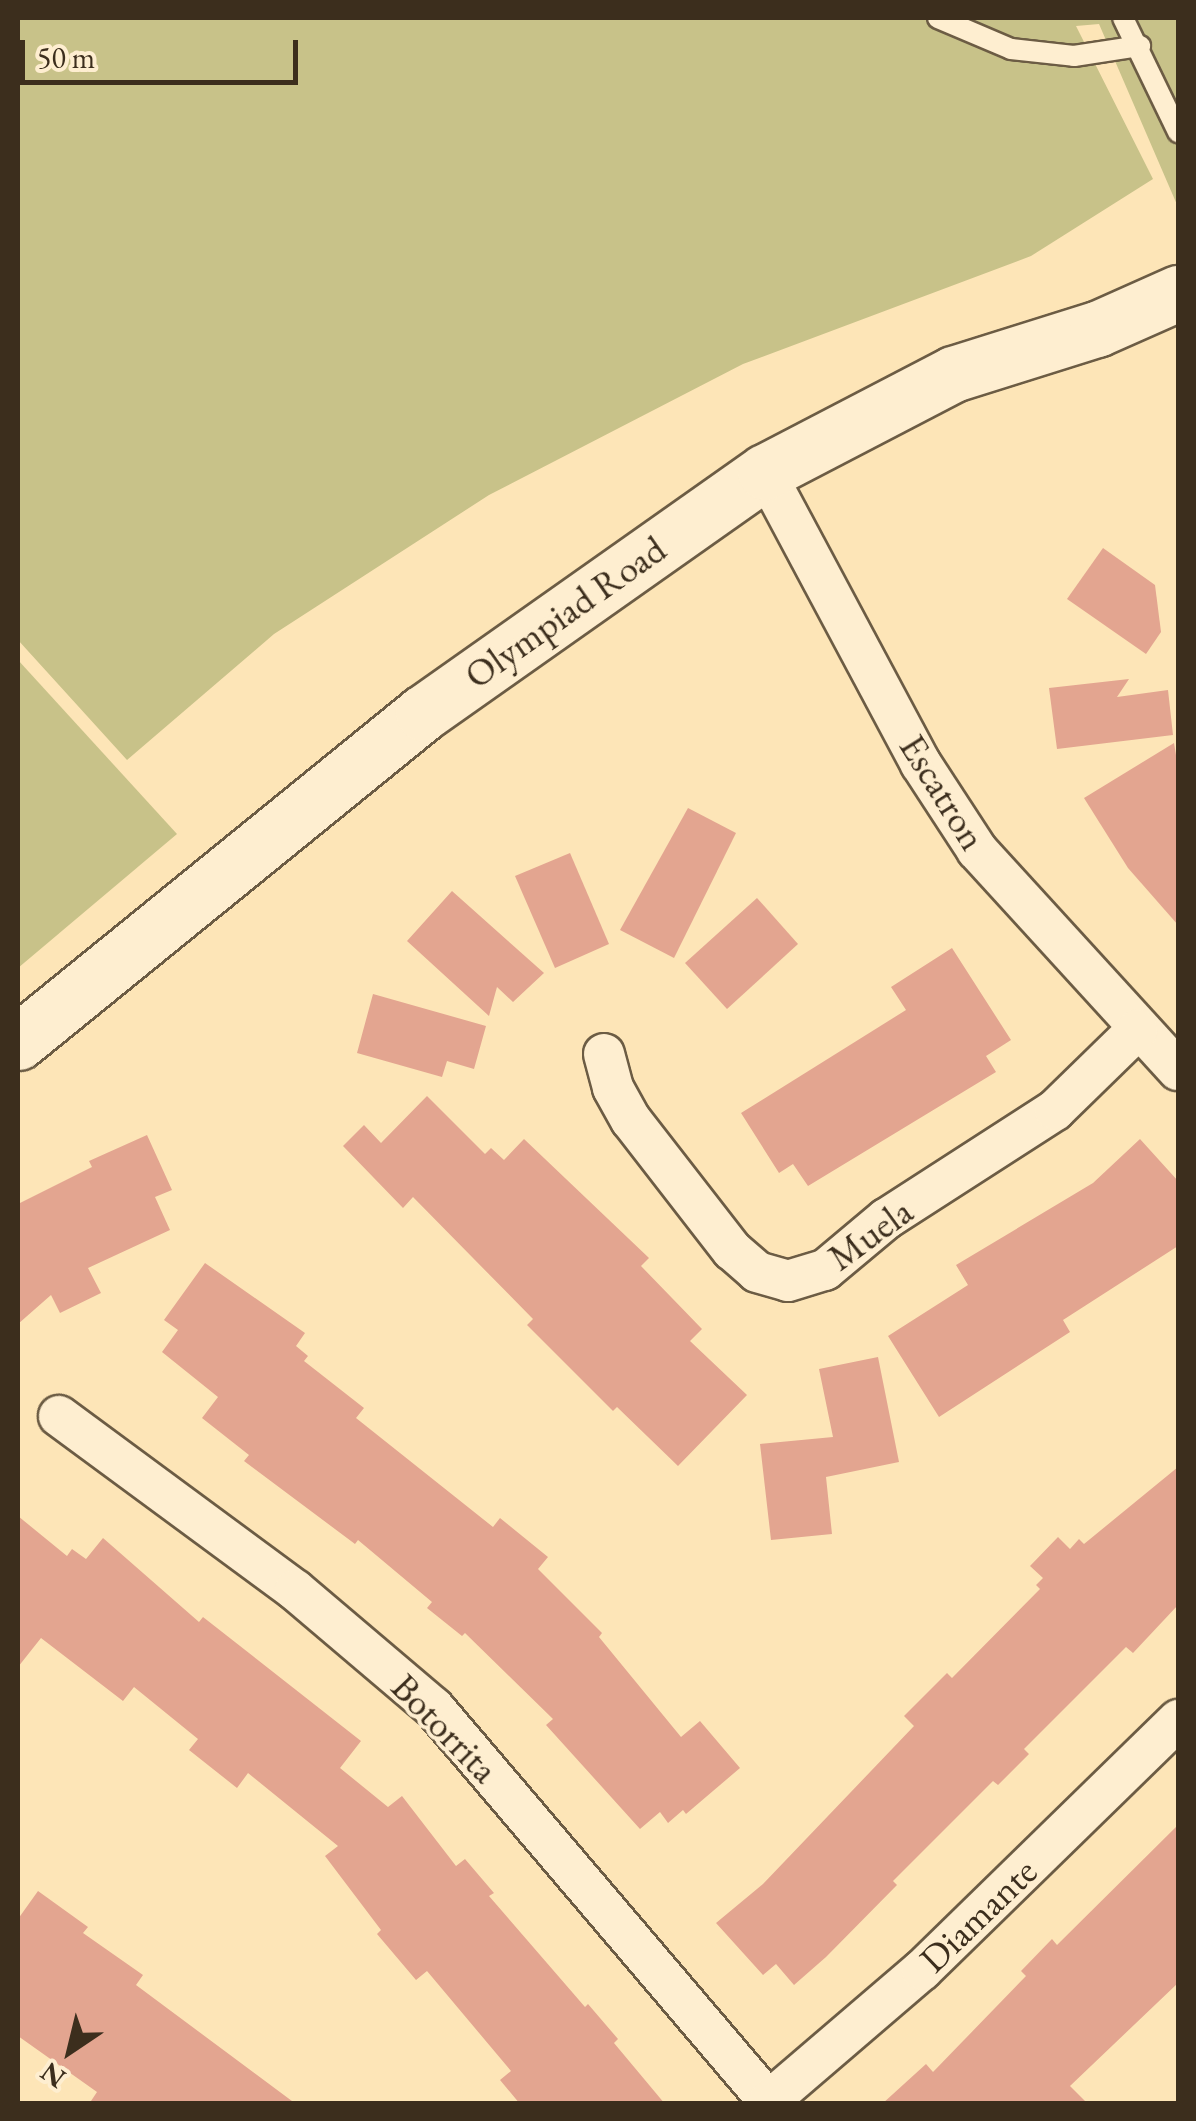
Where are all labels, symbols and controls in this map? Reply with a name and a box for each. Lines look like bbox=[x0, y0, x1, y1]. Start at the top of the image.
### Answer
scale bar bbox=[25, 20, 302, 82]
text: 50 m bbox=[37, 38, 95, 77]
street label: Olympiad Road bbox=[456, 526, 674, 698]
street label: Escatron bbox=[890, 726, 996, 858]
street label: Muela bbox=[819, 1188, 921, 1280]
street label: Botorrita bbox=[382, 1664, 508, 1792]
street label: Diamante bbox=[910, 1848, 1046, 1982]
north arrow bbox=[20, 2001, 120, 2101]
text: N bbox=[33, 2054, 72, 2097]

